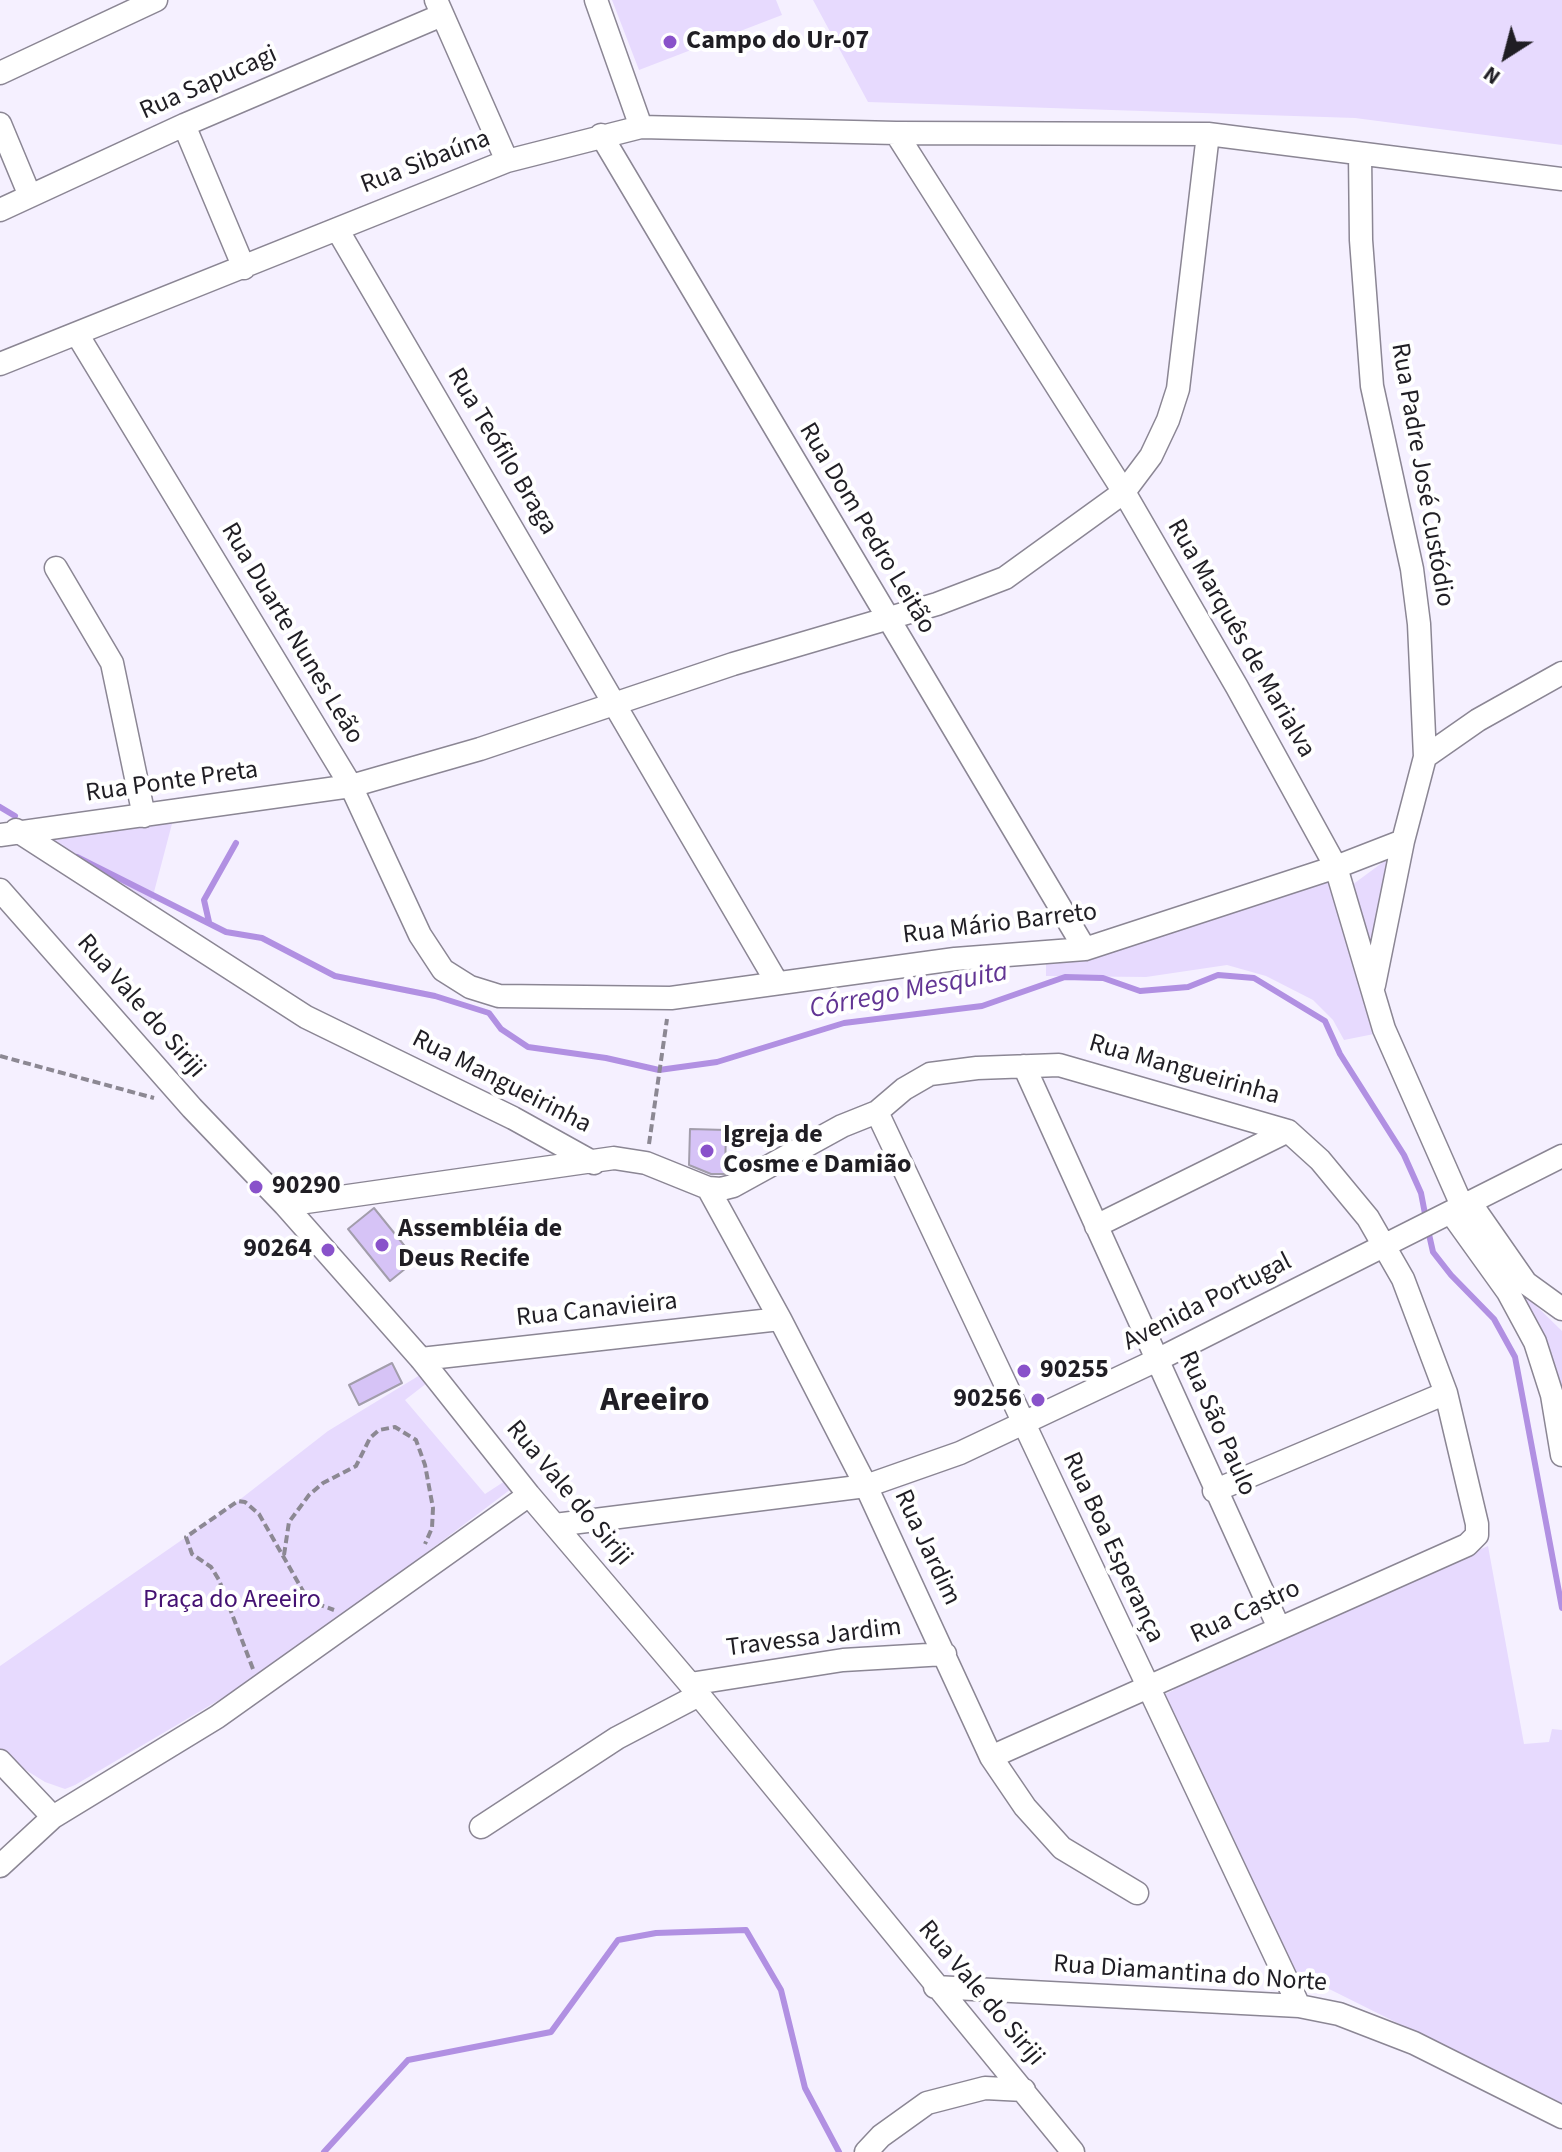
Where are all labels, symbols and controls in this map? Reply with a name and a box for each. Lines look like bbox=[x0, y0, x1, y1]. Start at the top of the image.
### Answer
north arrow bbox=[1466, 16, 1546, 96]
place label: Campo do Ur-07 bbox=[686, 26, 869, 58]
marker: Campo do Ur-07 bbox=[661, 33, 679, 51]
street label: Rua Sapucagi bbox=[136, 40, 282, 128]
text: N bbox=[1477, 58, 1507, 93]
street label: Rua Sibaúna bbox=[357, 124, 495, 202]
street label: Rua Padre José Custódio bbox=[1382, 341, 1460, 609]
street label: Rua Teófilo Braga bbox=[439, 363, 563, 541]
street label: Rua Dom Pedro Leitão bbox=[791, 418, 941, 640]
street label: Rua Marquês de Marialva bbox=[1159, 514, 1321, 764]
street label: Rua Duarte Nunes Leão bbox=[213, 518, 369, 750]
street label: Rua Ponte Preta bbox=[84, 755, 260, 811]
street label: Rua Mário Barreto bbox=[901, 898, 1099, 952]
street label: Rua Vale do Siriji bbox=[69, 929, 211, 1085]
water label: Córrego Mesquita bbox=[807, 956, 1011, 1028]
street label: Rua Mangueirinha bbox=[406, 1024, 596, 1142]
street label: Rua Mangueirinha bbox=[1085, 1029, 1283, 1113]
place label: Igreja de Cosme e Damião bbox=[723, 1120, 911, 1182]
marker: Igreja de Cosme e Damião bbox=[698, 1142, 716, 1160]
place label: 90290 bbox=[272, 1171, 341, 1203]
marker: 90290 bbox=[247, 1178, 265, 1196]
place label: Assembléia de Deus Recife bbox=[398, 1214, 562, 1276]
place label: 90264 bbox=[243, 1234, 312, 1266]
marker: Assembléia de Deus Recife bbox=[373, 1236, 391, 1254]
marker: 90264 bbox=[319, 1241, 337, 1259]
street label: Avenida Portugal bbox=[1119, 1247, 1297, 1359]
street label: Rua Canavieira bbox=[515, 1287, 679, 1335]
street label: Rua São Paulo bbox=[1170, 1347, 1262, 1501]
place label: 90255 bbox=[1040, 1355, 1109, 1387]
marker: 90255 bbox=[1015, 1362, 1033, 1380]
district label: Areeiro bbox=[600, 1383, 710, 1423]
place label: 90256 bbox=[953, 1384, 1022, 1416]
marker: 90256 bbox=[1029, 1391, 1047, 1409]
street label: Rua Vale do Siriji bbox=[498, 1415, 638, 1573]
street label: Rua Boa Esperança bbox=[1054, 1448, 1170, 1648]
street label: Rua Jardim bbox=[886, 1485, 966, 1611]
street label: Rua Castro bbox=[1186, 1574, 1306, 1652]
park label: Praça do Areeiro bbox=[143, 1585, 321, 1617]
street label: Travessa Jardim bbox=[725, 1613, 903, 1665]
street label: Rua Vale do Siriji bbox=[910, 1915, 1050, 2073]
street label: Rua Diamantina do Norte bbox=[1052, 1950, 1328, 2000]

